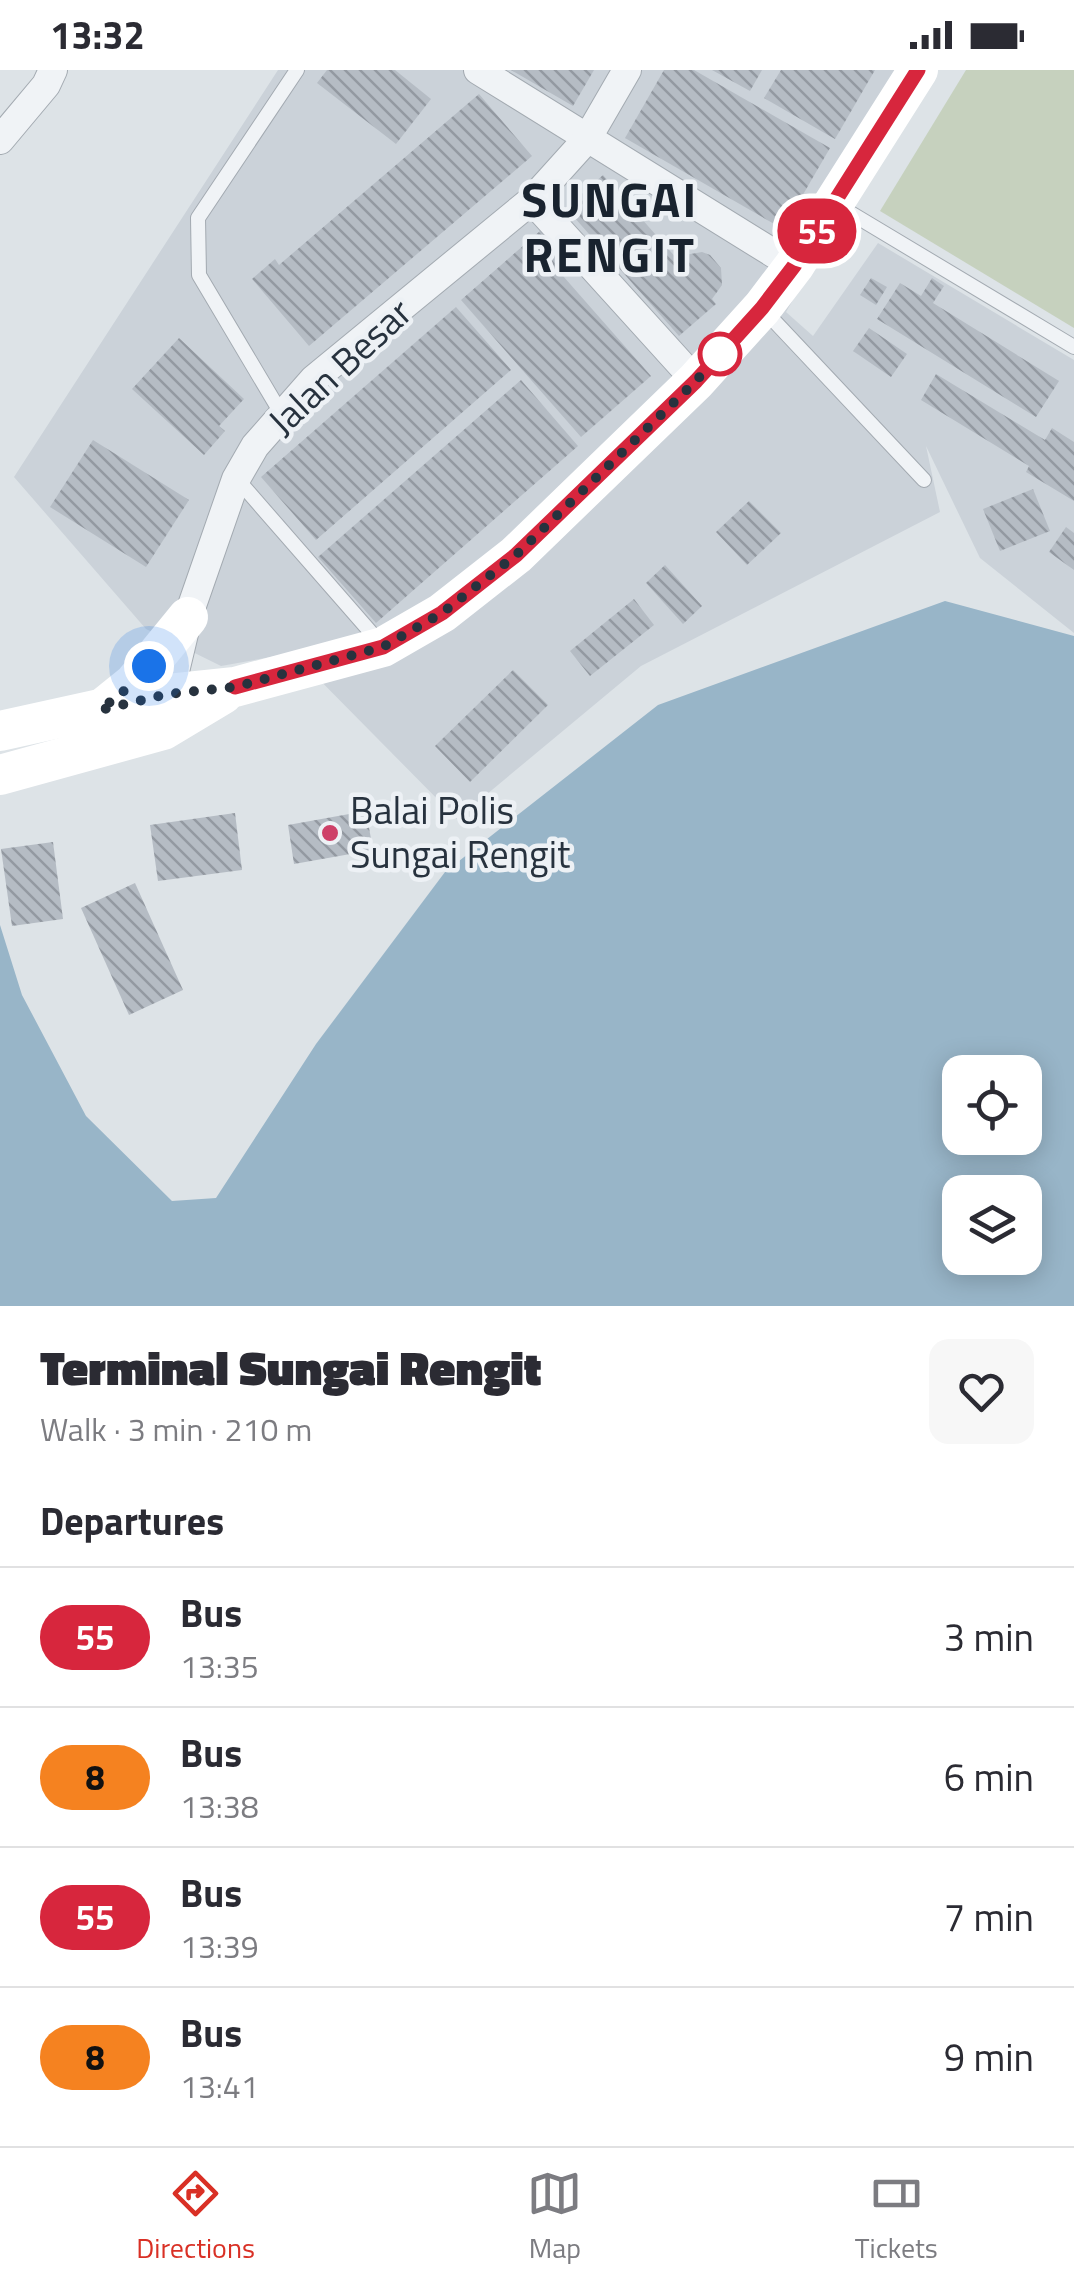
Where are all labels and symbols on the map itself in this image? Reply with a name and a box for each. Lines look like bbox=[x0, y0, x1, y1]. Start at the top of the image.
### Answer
district label: SUNGAI RENGIT bbox=[521, 163, 699, 291]
line badge: 55 bbox=[772, 198, 862, 264]
street label: Jalan Besar bbox=[254, 284, 425, 449]
unlabelled marker bbox=[699, 333, 741, 375]
your location bbox=[124, 641, 174, 691]
place label: Balai Polis Sungai Rengit bbox=[350, 781, 570, 883]
marker: Balai Polis Sungai Rengit bbox=[319, 822, 341, 844]

